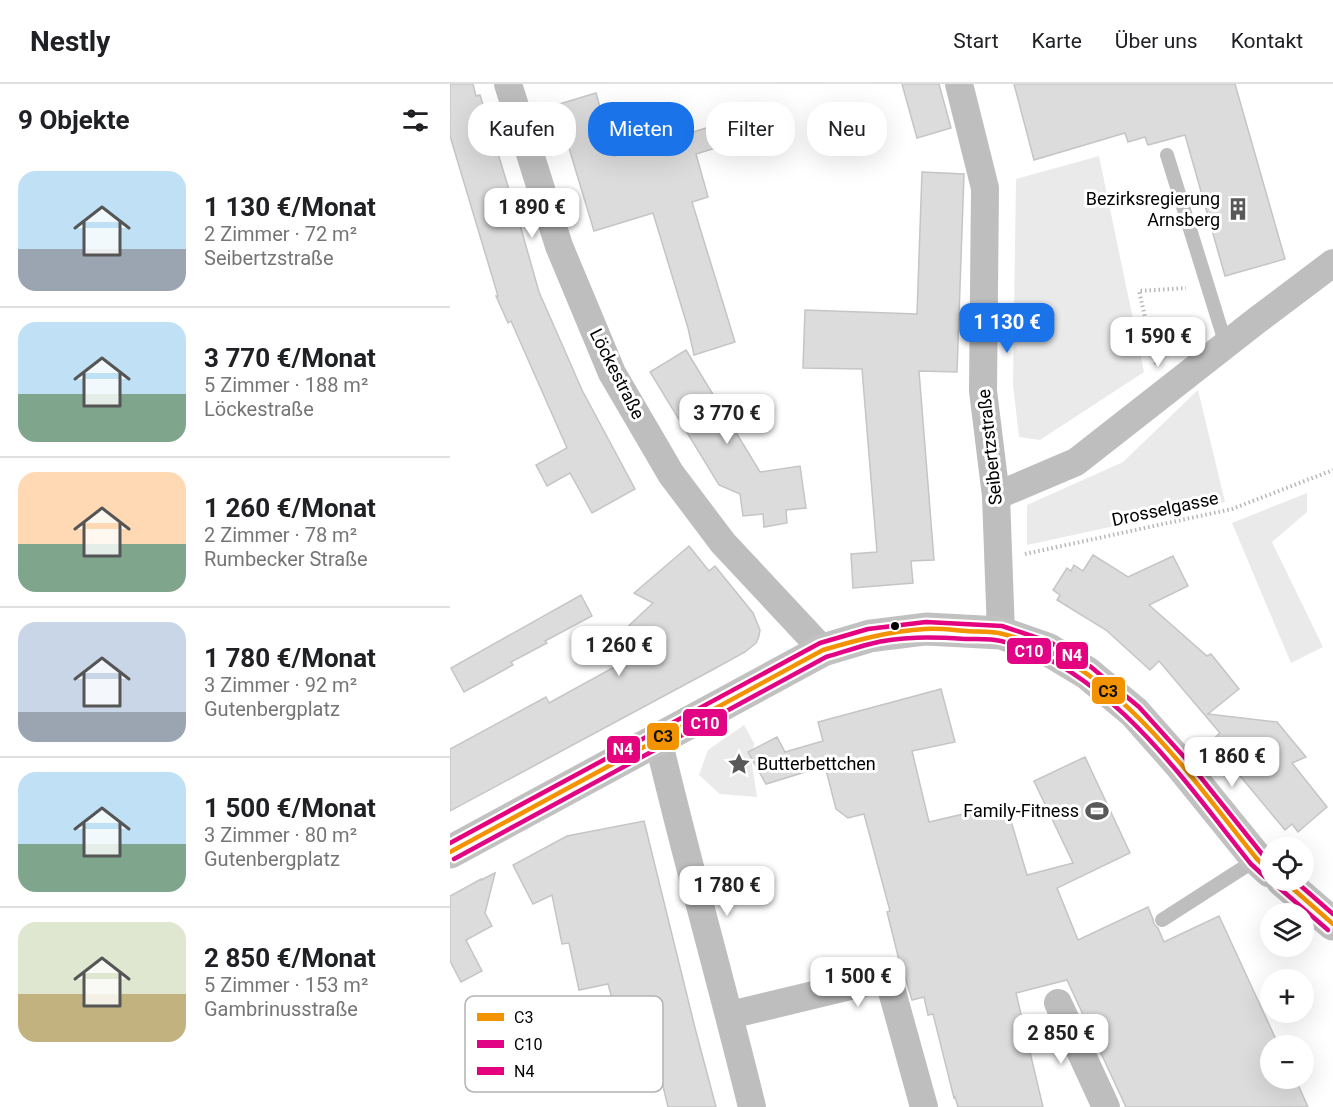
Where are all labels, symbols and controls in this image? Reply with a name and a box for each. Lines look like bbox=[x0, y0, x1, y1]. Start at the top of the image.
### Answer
text: Nestly bbox=[30, 25, 110, 58]
text: Start bbox=[953, 29, 999, 53]
text: Karte bbox=[1032, 29, 1082, 53]
text: Über uns bbox=[1115, 29, 1198, 53]
text: Kontakt bbox=[1231, 29, 1303, 53]
chip: Kaufen bbox=[468, 102, 576, 156]
chip: Mieten bbox=[588, 102, 694, 156]
chip: Filter bbox=[706, 102, 795, 156]
chip: Neu bbox=[807, 102, 887, 156]
icon: filters bbox=[399, 104, 432, 137]
text: 9 Objekte bbox=[18, 105, 129, 135]
pin: 1 890 € bbox=[477, 188, 587, 239]
place label: Bezirksregierung Arnsberg bbox=[1086, 188, 1220, 230]
text: 1 130 €/Monat bbox=[204, 192, 376, 222]
icon: home bbox=[66, 195, 138, 267]
text: 1 890 € bbox=[498, 195, 566, 219]
building icon: Bezirksregierung Arnsberg bbox=[1225, 196, 1251, 222]
text: 2 Zimmer · 72 m² bbox=[204, 222, 357, 246]
text: Seibertzstraße bbox=[204, 246, 334, 270]
pin: 1 130 € bbox=[952, 303, 1062, 354]
text: 1 130 € bbox=[973, 310, 1041, 334]
pin: 1 590 € bbox=[1103, 317, 1213, 368]
text: 1 590 € bbox=[1124, 324, 1192, 348]
street label: Löckestraße bbox=[586, 325, 649, 423]
text: 3 770 €/Monat bbox=[204, 343, 376, 373]
icon: home bbox=[66, 346, 138, 418]
text: 5 Zimmer · 188 m² bbox=[204, 373, 368, 397]
street label: Seibertzstraße bbox=[973, 388, 1006, 506]
pin: 3 770 € bbox=[672, 394, 782, 445]
text: Löckestraße bbox=[204, 397, 314, 421]
text: 3 770 € bbox=[693, 401, 761, 425]
street label: Drosselgasse bbox=[1110, 487, 1220, 530]
text: 1 260 €/Monat bbox=[204, 493, 376, 523]
icon: home bbox=[66, 496, 138, 568]
text: 2 Zimmer · 78 m² bbox=[204, 523, 357, 547]
text: Rumbecker Straße bbox=[204, 547, 368, 571]
unlabelled marker bbox=[889, 620, 901, 632]
pin: 1 260 € bbox=[564, 626, 674, 677]
text: 1 260 € bbox=[585, 633, 653, 657]
line badge: C10 bbox=[1006, 637, 1052, 665]
line badge: N4 bbox=[1055, 641, 1089, 670]
text: C10 bbox=[1015, 642, 1043, 661]
text: 1 780 €/Monat bbox=[204, 643, 376, 673]
icon: home bbox=[66, 646, 138, 718]
text: N4 bbox=[1062, 646, 1082, 665]
text: 3 Zimmer · 92 m² bbox=[204, 673, 357, 697]
line badge: C3 bbox=[1091, 676, 1126, 705]
text: C3 bbox=[1098, 682, 1118, 701]
text: Gutenbergplatz bbox=[204, 697, 340, 721]
line badge: C10 bbox=[682, 708, 728, 737]
text: C10 bbox=[691, 714, 719, 733]
line badge: C3 bbox=[646, 722, 680, 751]
text: C3 bbox=[653, 727, 673, 746]
line badge: N4 bbox=[606, 735, 641, 764]
pin: 1 860 € bbox=[1177, 737, 1287, 788]
text: N4 bbox=[613, 740, 633, 759]
text: 1 860 € bbox=[1198, 744, 1266, 768]
place icon: Butterbettchen bbox=[726, 751, 752, 777]
place label: Butterbettchen bbox=[757, 753, 876, 774]
text: 1 500 €/Monat bbox=[204, 793, 376, 823]
icon: home bbox=[66, 796, 138, 868]
sports icon: Family-Fitness bbox=[1084, 798, 1110, 824]
place label: Family-Fitness bbox=[963, 800, 1079, 821]
text: 3 Zimmer · 80 m² bbox=[204, 823, 357, 847]
map controls bbox=[1260, 837, 1314, 1089]
button: locate bbox=[1260, 837, 1314, 891]
text: Gutenbergplatz bbox=[204, 847, 340, 871]
pin: 1 780 € bbox=[672, 866, 782, 917]
text: 1 780 € bbox=[693, 873, 761, 897]
button: layers bbox=[1260, 903, 1314, 957]
text: 2 850 €/Monat bbox=[204, 943, 376, 973]
icon: home bbox=[66, 946, 138, 1018]
pin: 1 500 € bbox=[803, 957, 913, 1008]
text: 1 500 € bbox=[824, 964, 892, 988]
button: + bbox=[1260, 969, 1314, 1023]
text: 5 Zimmer · 153 m² bbox=[204, 973, 368, 997]
legend bbox=[465, 996, 663, 1092]
text: Gambrinusstraße bbox=[204, 997, 358, 1021]
text: C3 bbox=[514, 1008, 533, 1027]
pin: 2 850 € bbox=[1006, 1014, 1116, 1065]
text: 2 850 € bbox=[1027, 1021, 1095, 1045]
text: C10 bbox=[514, 1035, 542, 1054]
button: − bbox=[1260, 1035, 1314, 1089]
text: N4 bbox=[514, 1062, 534, 1081]

